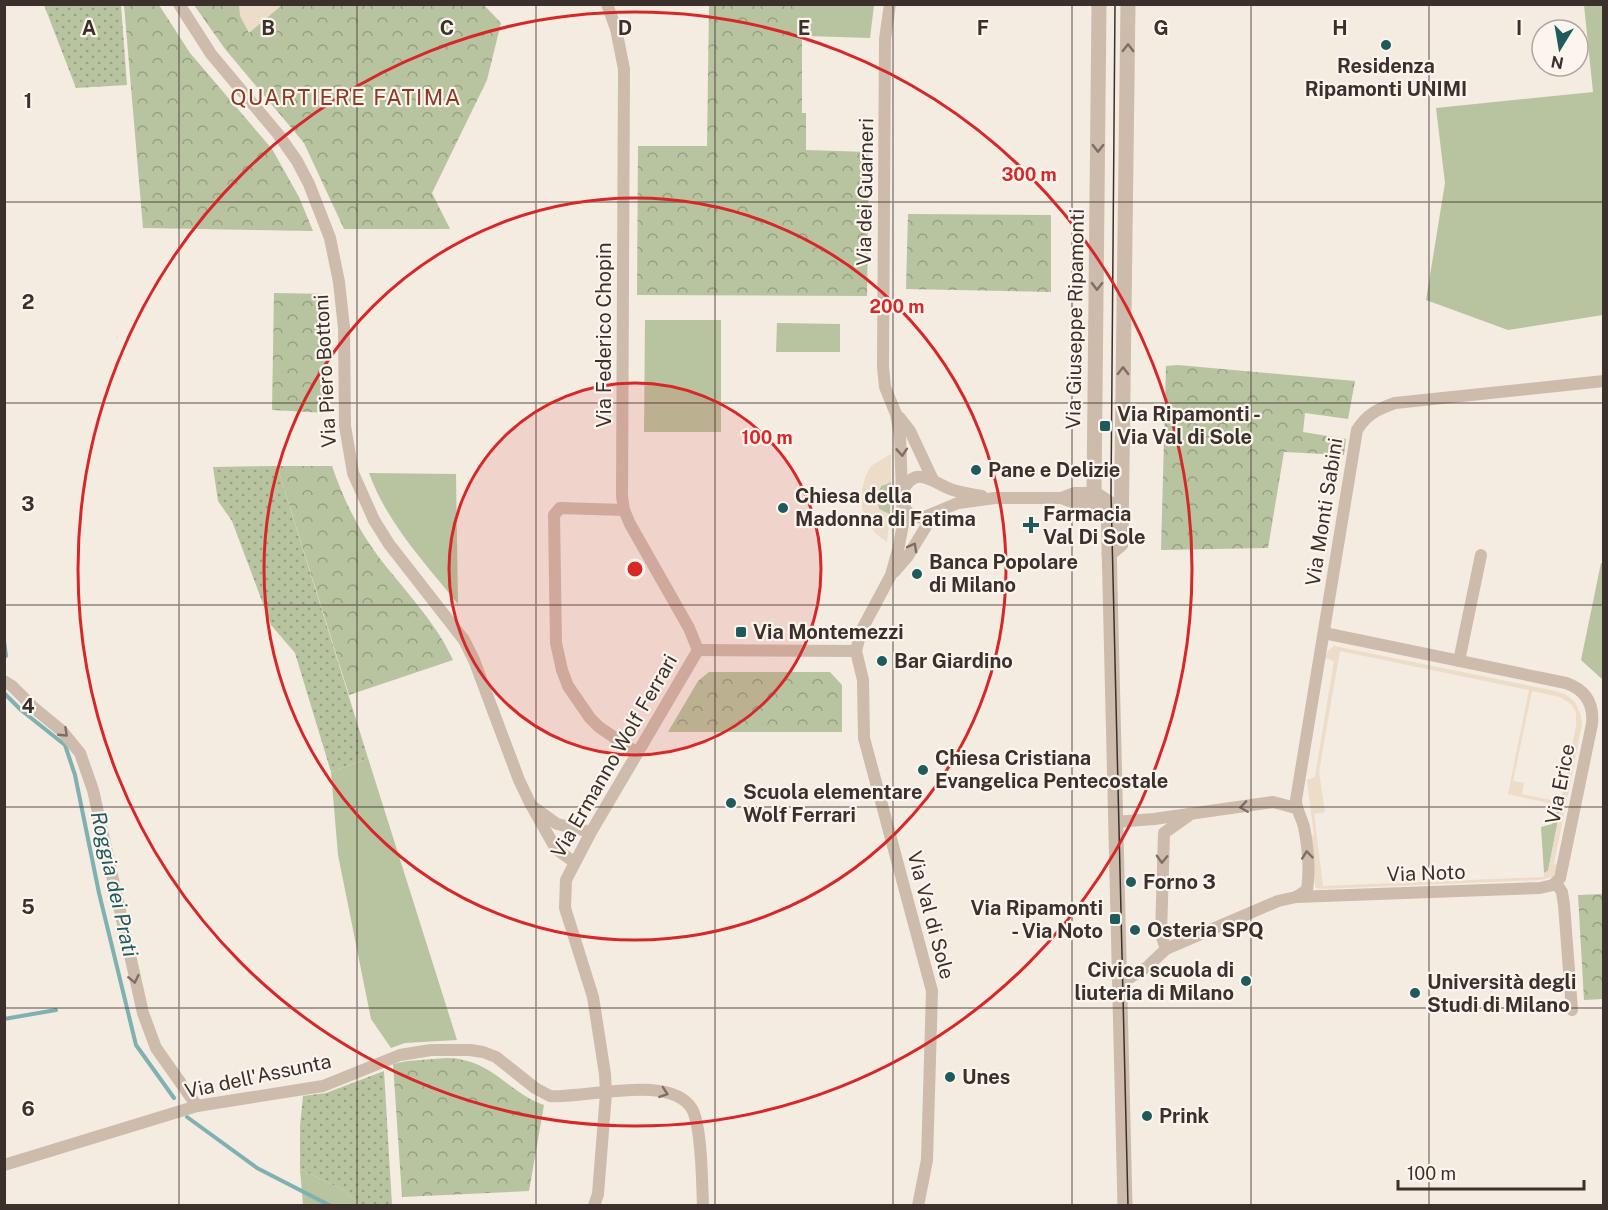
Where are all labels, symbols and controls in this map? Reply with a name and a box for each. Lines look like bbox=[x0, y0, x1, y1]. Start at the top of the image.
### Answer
text: A bbox=[82, 16, 96, 40]
text: B bbox=[261, 16, 275, 40]
text: C bbox=[440, 16, 454, 40]
text: D bbox=[618, 16, 632, 40]
text: E bbox=[798, 16, 810, 40]
text: F bbox=[977, 16, 989, 40]
text: G bbox=[1153, 16, 1169, 40]
text: H bbox=[1332, 16, 1348, 40]
text: I bbox=[1516, 16, 1522, 40]
north arrow bbox=[1530, 18, 1590, 78]
marker: Residenza Ripamonti UNIMI bbox=[1379, 38, 1393, 52]
one-way arrow bbox=[1121, 43, 1134, 52]
text: N bbox=[1549, 52, 1565, 73]
place label: Residenza Ripamonti UNIMI bbox=[1305, 54, 1467, 101]
district label: QUARTIERE FATIMA bbox=[230, 84, 462, 110]
text: 1 bbox=[24, 89, 32, 113]
street label: Via dei Guarneri bbox=[852, 118, 878, 266]
one-way arrow bbox=[1092, 143, 1104, 152]
text: 300 m bbox=[1001, 164, 1057, 185]
street label: Via Giuseppe Ripamonti bbox=[1061, 208, 1089, 430]
street label: Via Federico Chopin bbox=[592, 242, 616, 428]
one-way arrow bbox=[1090, 281, 1103, 290]
text: 2 bbox=[22, 290, 34, 314]
street label: Via Piero Bottoni bbox=[309, 294, 341, 448]
text: 200 m bbox=[870, 296, 924, 317]
one-way arrow bbox=[1117, 367, 1129, 376]
place label: Via Ripamonti - Via Val di Sole bbox=[1117, 402, 1261, 449]
marker: Via Ripamonti - Via Val di Sole bbox=[1098, 419, 1112, 433]
text: 100 m bbox=[741, 427, 793, 448]
street label: Via Monti Sabini bbox=[1300, 436, 1348, 588]
one-way arrow bbox=[895, 448, 908, 457]
place label: Pane e Delizie bbox=[988, 458, 1120, 482]
marker: Pane e Delizie bbox=[969, 463, 983, 477]
place label: Chiesa della Madonna di Fatima bbox=[795, 484, 976, 531]
text: 3 bbox=[21, 492, 35, 516]
marker: Chiesa della Madonna di Fatima bbox=[776, 501, 790, 515]
place label: Farmacia Val Di Sole bbox=[1043, 502, 1145, 549]
marker: Farmacia Val Di Sole bbox=[1024, 518, 1038, 532]
one-way arrow bbox=[906, 542, 918, 553]
place label: Banca Popolare di Milano bbox=[929, 550, 1078, 597]
centre of rings bbox=[625, 559, 645, 579]
marker: Banca Popolare di Milano bbox=[910, 567, 924, 581]
place label: Via Montemezzi bbox=[753, 620, 904, 644]
marker: Via Montemezzi bbox=[734, 625, 748, 639]
place label: Bar Giardino bbox=[894, 649, 1013, 673]
street label: Via Ermanno Wolf Ferrari bbox=[546, 650, 682, 862]
marker: Bar Giardino bbox=[875, 654, 889, 668]
text: 4 bbox=[21, 694, 35, 718]
one-way arrow bbox=[57, 726, 68, 737]
street label: Via Erice bbox=[1540, 742, 1580, 826]
place label: Chiesa Cristiana Evangelica Pentecostale bbox=[935, 746, 1168, 793]
marker: Chiesa Cristiana Evangelica Pentecostale bbox=[916, 763, 930, 777]
place label: Scuola elementare Wolf Ferrari bbox=[743, 780, 923, 827]
marker: Scuola elementare Wolf Ferrari bbox=[724, 796, 738, 810]
one-way arrow bbox=[1239, 800, 1248, 812]
water label: Roggia dei Prati bbox=[86, 809, 143, 959]
street label: Via Val di Sole bbox=[902, 848, 960, 982]
one-way arrow bbox=[1301, 850, 1314, 859]
one-way arrow bbox=[1156, 854, 1168, 863]
street label: Via Noto bbox=[1386, 860, 1466, 886]
place label: Forno 3 bbox=[1143, 870, 1216, 894]
marker: Forno 3 bbox=[1124, 875, 1138, 889]
text: 5 bbox=[21, 895, 35, 919]
place label: Via Ripamonti - Via Noto bbox=[970, 896, 1103, 943]
marker: Via Ripamonti - Via Noto bbox=[1108, 912, 1122, 926]
place label: Osteria SPQ bbox=[1147, 918, 1264, 942]
marker: Osteria SPQ bbox=[1128, 923, 1142, 937]
place label: Civica scuola di liuteria di Milano bbox=[1074, 958, 1234, 1005]
place label: Università degli Studi di Milano bbox=[1427, 970, 1576, 1017]
one-way arrow bbox=[126, 974, 139, 984]
marker: Civica scuola di liuteria di Milano bbox=[1239, 974, 1253, 988]
marker: Università degli Studi di Milano bbox=[1408, 986, 1422, 1000]
street label: Via dell'Assunta bbox=[183, 1049, 333, 1103]
place label: Unes bbox=[962, 1065, 1010, 1089]
marker: Unes bbox=[943, 1070, 957, 1084]
one-way arrow bbox=[658, 1085, 669, 1098]
text: 6 bbox=[21, 1097, 35, 1121]
place label: Prink bbox=[1159, 1104, 1210, 1128]
marker: Prink bbox=[1140, 1109, 1154, 1123]
scale bar bbox=[1398, 1153, 1584, 1191]
text: 100 m bbox=[1407, 1163, 1456, 1184]

